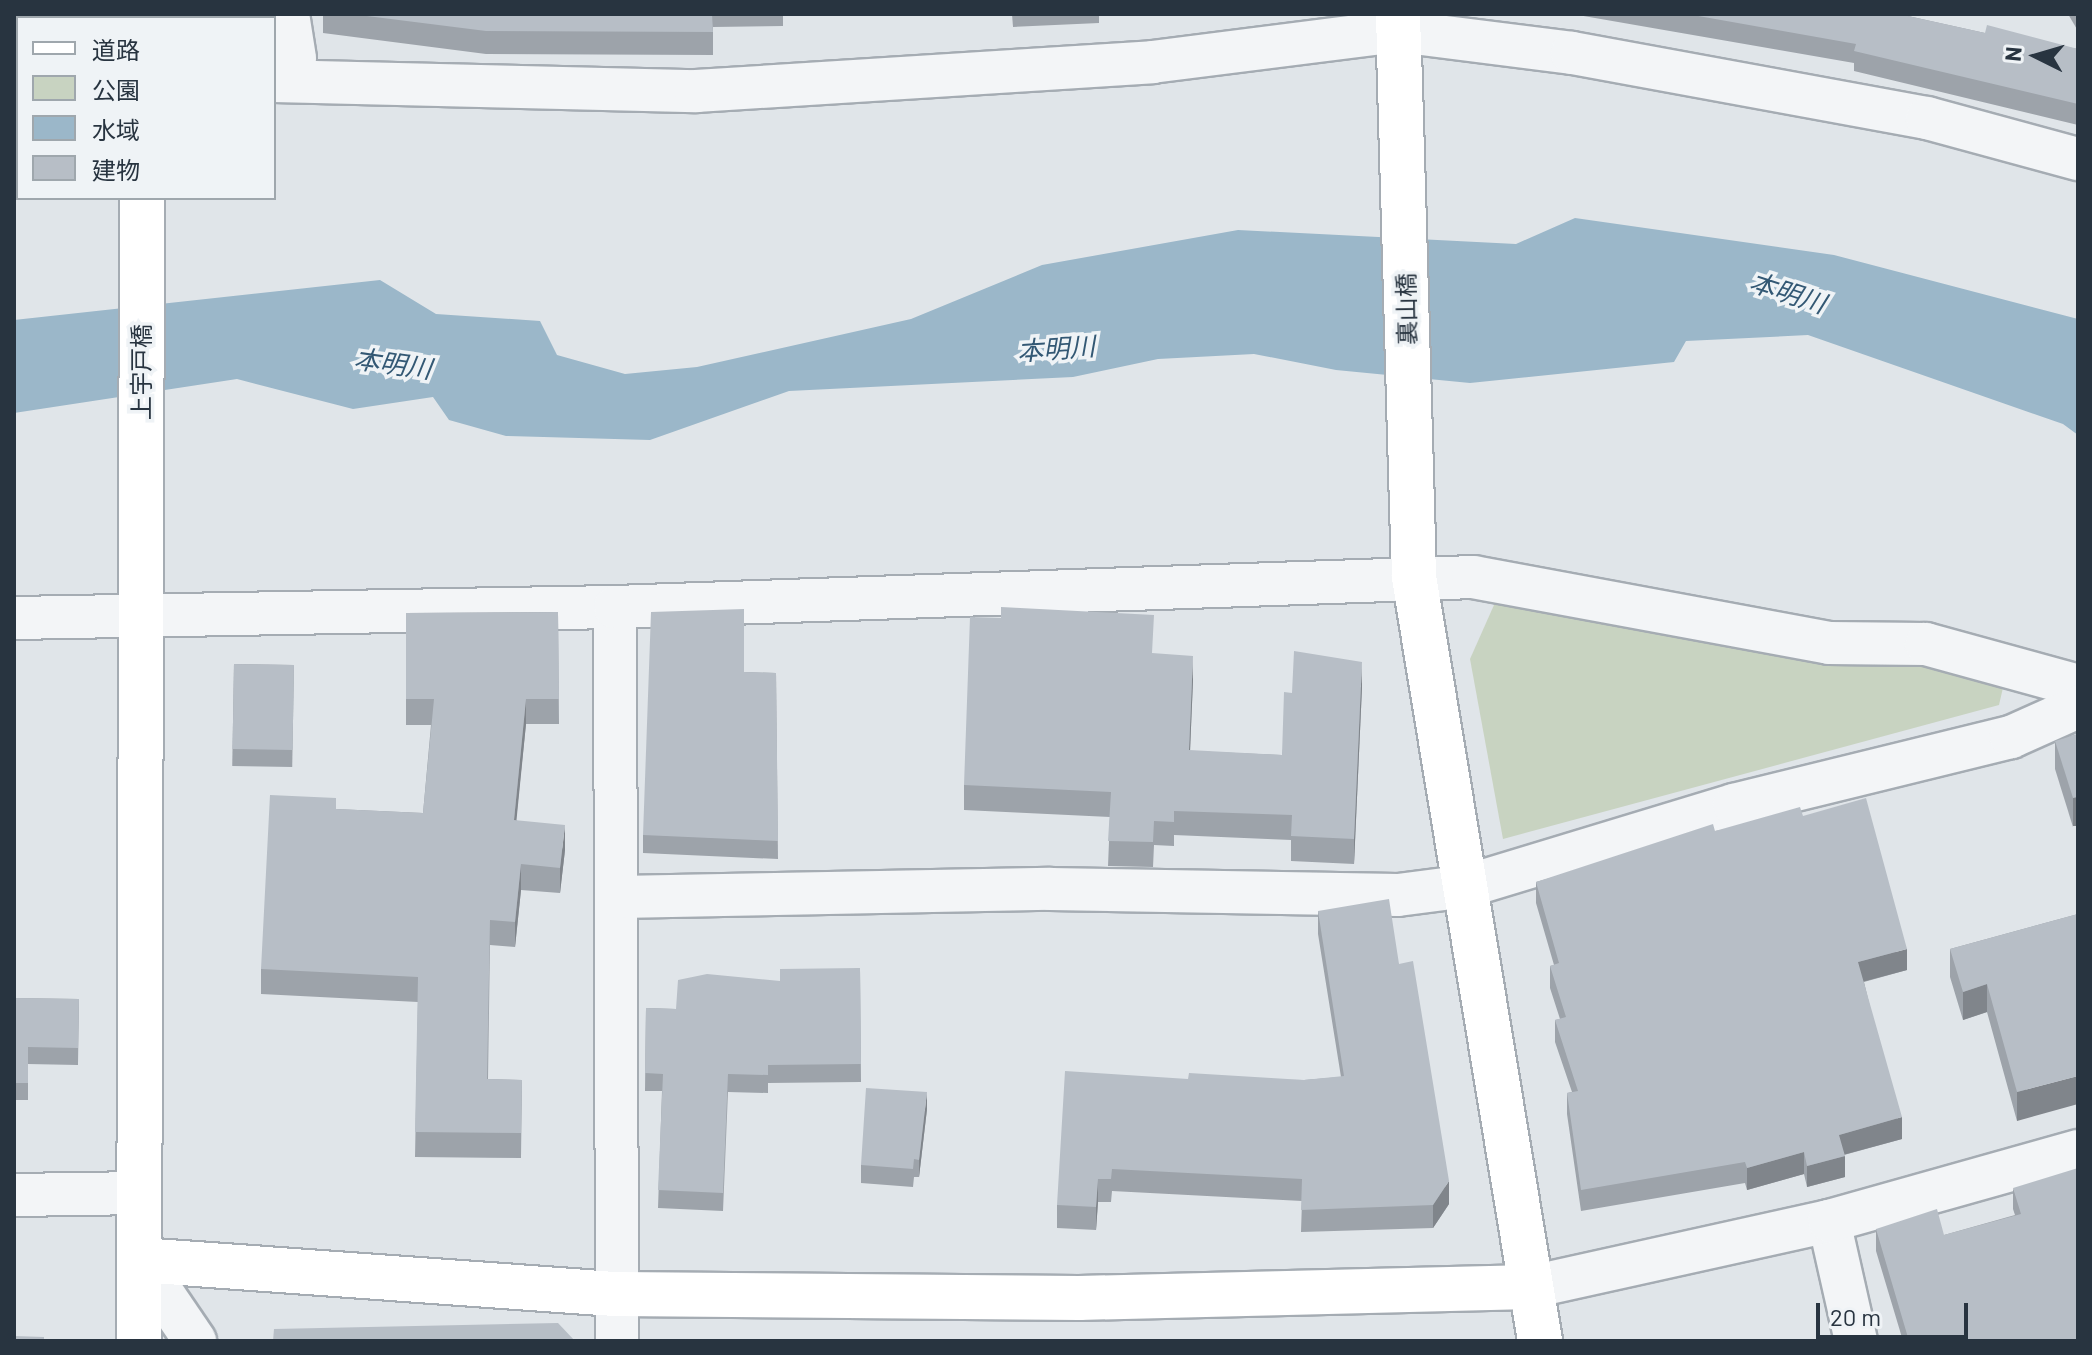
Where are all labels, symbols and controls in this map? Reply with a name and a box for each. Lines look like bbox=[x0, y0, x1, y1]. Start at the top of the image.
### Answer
legend bbox=[16, 16, 276, 200]
north arrow bbox=[1996, 16, 2076, 96]
text: 道路 bbox=[92, 35, 140, 64]
text: N bbox=[1999, 45, 2026, 62]
text: 公園 bbox=[92, 75, 140, 104]
text: 水域 bbox=[92, 115, 140, 144]
text: 建物 bbox=[92, 155, 140, 184]
water label: 本明川 bbox=[1746, 265, 1830, 319]
street label: 裏山橋 bbox=[1391, 273, 1421, 345]
street label: 上宇戸橋 bbox=[127, 324, 155, 420]
water label: 本明川 bbox=[1016, 330, 1096, 366]
water label: 本明川 bbox=[352, 342, 434, 384]
scale bar bbox=[1820, 1287, 1972, 1337]
text: 20 m bbox=[1830, 1302, 1881, 1331]

